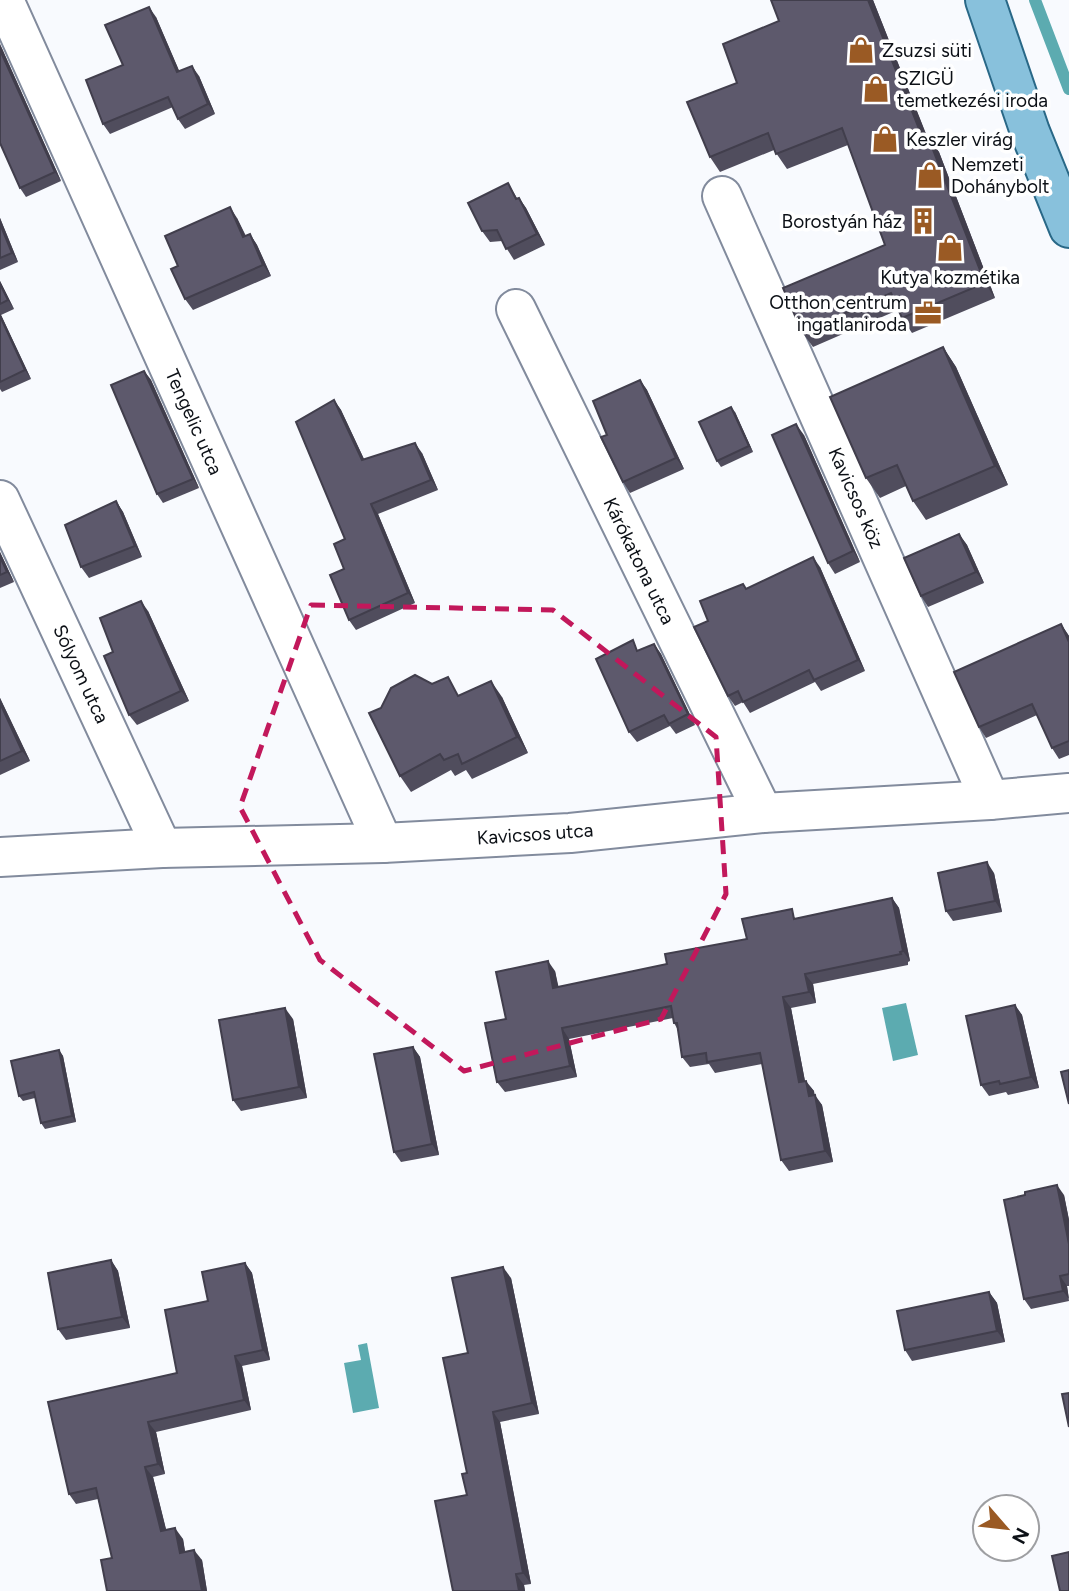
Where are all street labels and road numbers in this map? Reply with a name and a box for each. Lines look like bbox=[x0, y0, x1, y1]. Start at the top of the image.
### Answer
street label: Tengelic utca bbox=[160, 366, 228, 478]
street label: Kavicsos köz bbox=[823, 444, 889, 552]
street label: Kárókatona utca bbox=[598, 494, 680, 628]
street label: Sólyom utca bbox=[48, 621, 114, 727]
street label: Kavicsos utca bbox=[476, 818, 594, 850]

